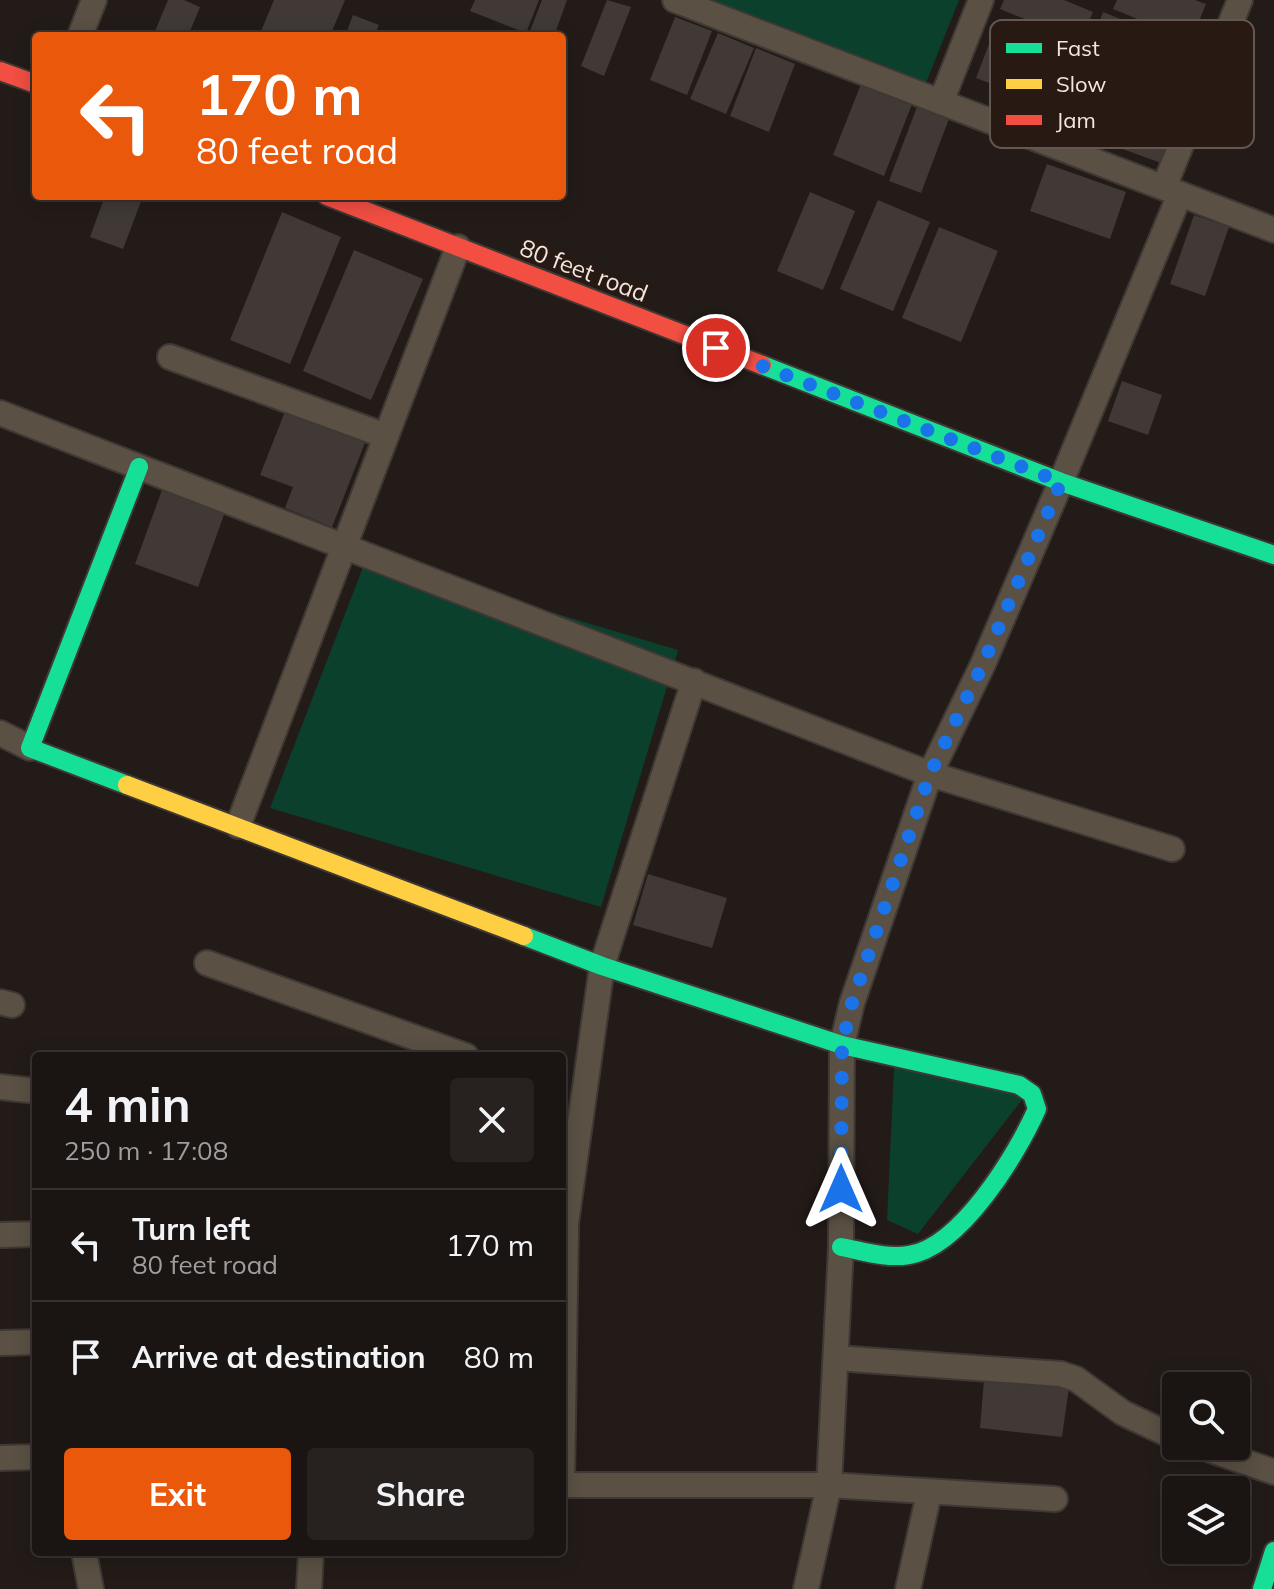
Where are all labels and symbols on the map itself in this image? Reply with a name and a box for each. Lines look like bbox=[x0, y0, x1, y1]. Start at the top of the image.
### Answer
legend bbox=[990, 20, 1254, 148]
text: Fast bbox=[1056, 34, 1100, 62]
text: Slow bbox=[1056, 70, 1106, 98]
text: Jam bbox=[1056, 106, 1096, 134]
street label: 80 feet road bbox=[516, 232, 652, 308]
pin bbox=[682, 314, 750, 382]
position arrow bbox=[799, 1147, 883, 1231]

